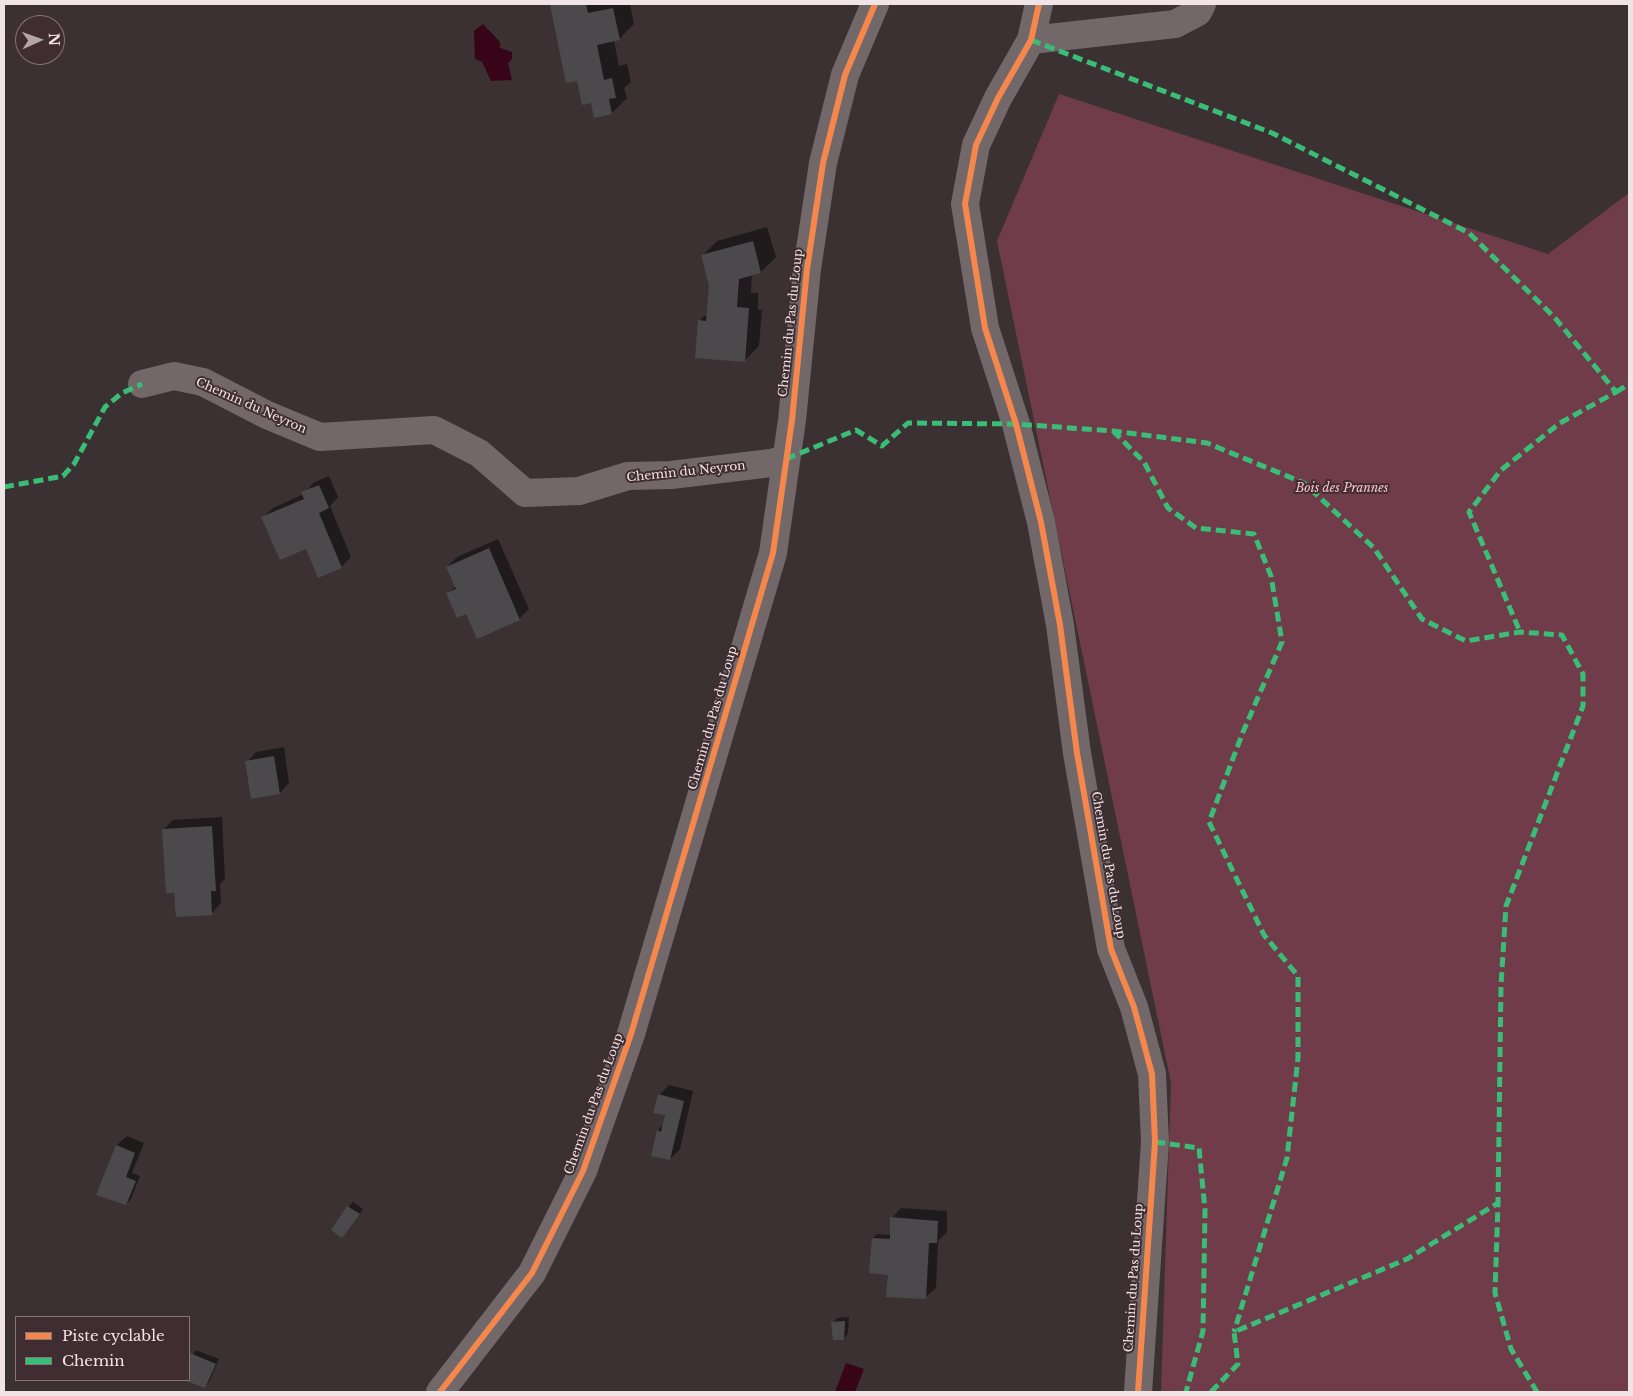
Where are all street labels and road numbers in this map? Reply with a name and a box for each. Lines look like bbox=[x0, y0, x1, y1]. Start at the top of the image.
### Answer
street label: Chemin du Pas du Loup bbox=[776, 248, 806, 398]
street label: Chemin du Neyron bbox=[193, 375, 309, 437]
street label: Chemin du Neyron bbox=[626, 459, 746, 485]
street label: Chemin du Pas du Loup bbox=[686, 644, 740, 792]
street label: Chemin du Pas du Loup bbox=[1088, 790, 1128, 940]
street label: Chemin du Pas du Loup bbox=[562, 1032, 626, 1176]
street label: Chemin du Pas du Loup bbox=[1122, 1203, 1146, 1353]

